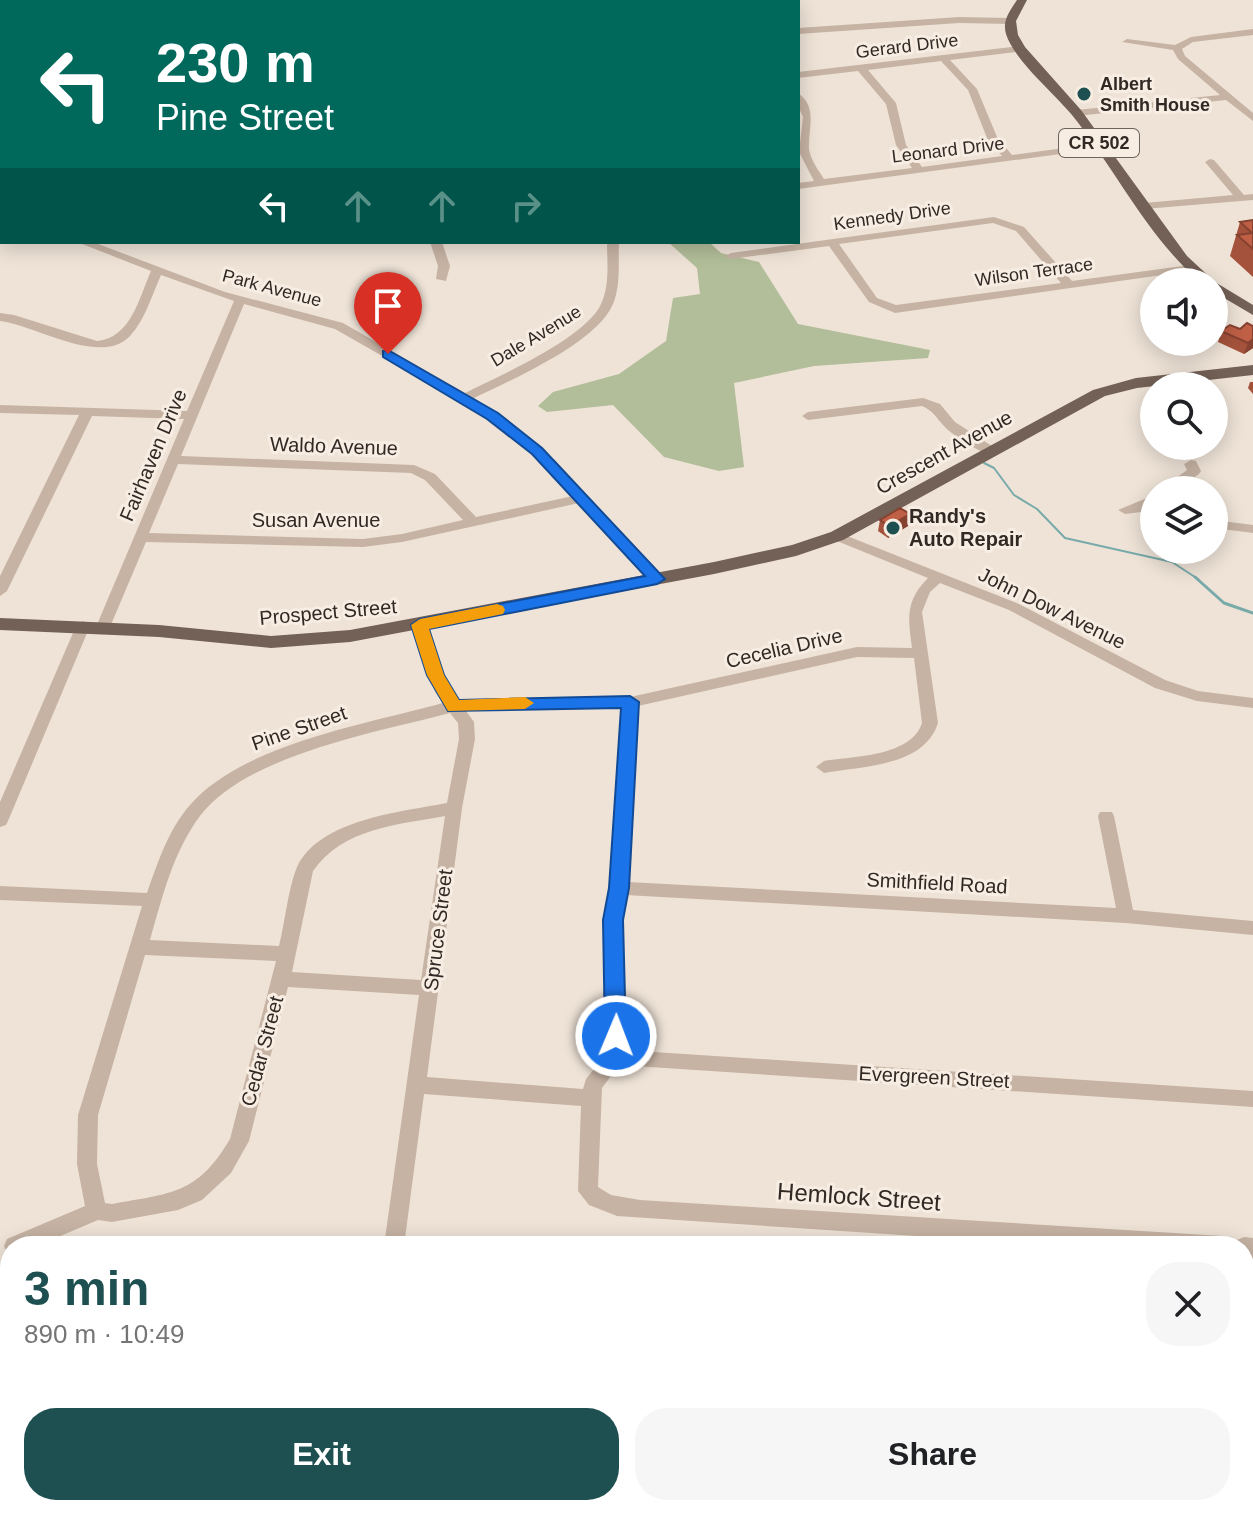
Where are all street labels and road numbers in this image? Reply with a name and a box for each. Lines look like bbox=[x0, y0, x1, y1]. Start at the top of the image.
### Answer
street label: Gerard Drive bbox=[855, 30, 959, 62]
road number: CR 502 bbox=[1059, 129, 1139, 157]
street label: Leonard Drive bbox=[891, 133, 1005, 167]
street label: Kennedy Drive bbox=[832, 198, 952, 234]
street label: Wilson Terrace bbox=[974, 254, 1094, 290]
street label: Park Avenue bbox=[220, 265, 324, 311]
street label: Dale Avenue bbox=[487, 301, 585, 371]
street label: Fairhaven Drive bbox=[115, 386, 191, 524]
street label: Crescent Avenue bbox=[872, 406, 1016, 498]
street label: Waldo Avenue bbox=[270, 433, 398, 459]
street label: Susan Avenue bbox=[252, 509, 380, 531]
street label: John Dow Avenue bbox=[975, 563, 1129, 653]
street label: Prospect Street bbox=[258, 595, 398, 629]
street label: Cecelia Drive bbox=[724, 624, 844, 672]
street label: Pine Street bbox=[249, 701, 350, 755]
street label: Spruce Street bbox=[420, 868, 456, 992]
street label: Smithfield Road bbox=[866, 868, 1008, 898]
street label: Cedar Street bbox=[237, 993, 287, 1109]
street label: Evergreen Street bbox=[858, 1062, 1011, 1092]
street label: Hemlock Street bbox=[776, 1177, 942, 1216]

